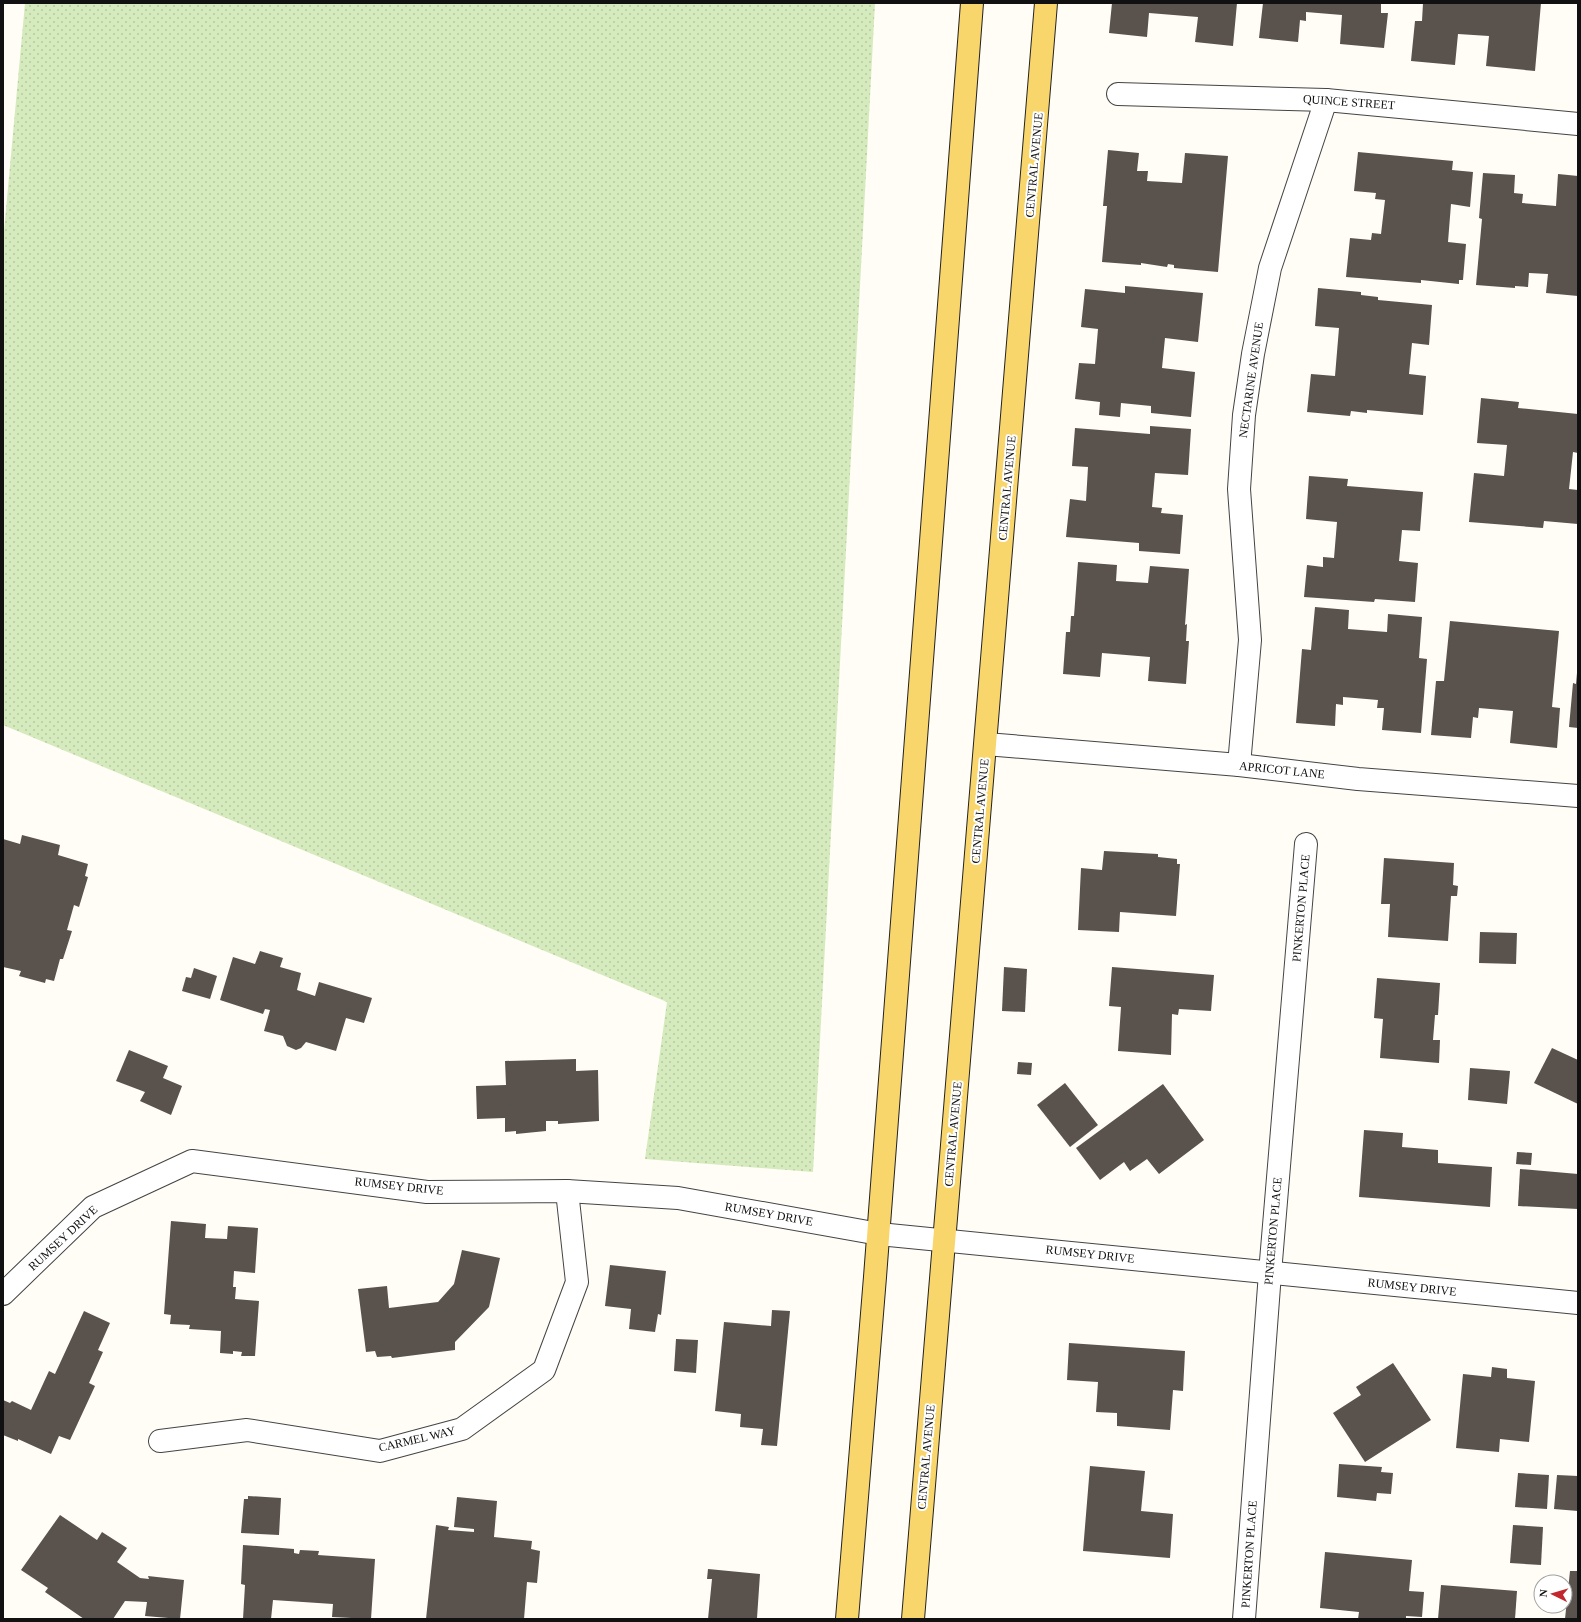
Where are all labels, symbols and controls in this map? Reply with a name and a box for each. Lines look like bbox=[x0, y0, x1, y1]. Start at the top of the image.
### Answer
street label: QUINCE STREET bbox=[1302, 92, 1396, 112]
street label: CENTRAL AVENUE bbox=[1022, 112, 1046, 218]
street label: NECTARINE AVENUE bbox=[1236, 321, 1266, 439]
street label: CENTRAL AVENUE bbox=[995, 435, 1019, 541]
street label: CENTRAL AVENUE bbox=[968, 758, 992, 864]
street label: APRICOT LANE bbox=[1238, 759, 1326, 781]
street label: PINKERTON PLACE bbox=[1289, 854, 1313, 962]
street label: CENTRAL AVENUE bbox=[941, 1081, 965, 1187]
street label: RUMSEY DRIVE bbox=[354, 1174, 444, 1198]
street label: PINKERTON PLACE bbox=[1261, 1177, 1285, 1285]
street label: RUMSEY DRIVE bbox=[724, 1199, 814, 1229]
street label: RUMSEY DRIVE bbox=[26, 1202, 100, 1274]
street label: RUMSEY DRIVE bbox=[1045, 1242, 1135, 1266]
street label: RUMSEY DRIVE bbox=[1367, 1275, 1457, 1299]
street label: CENTRAL AVENUE bbox=[914, 1404, 938, 1510]
street label: CARMEL WAY bbox=[377, 1423, 457, 1455]
street label: PINKERTON PLACE bbox=[1238, 1500, 1260, 1608]
north arrow bbox=[1533, 1574, 1573, 1614]
text: N bbox=[1537, 1589, 1549, 1598]

